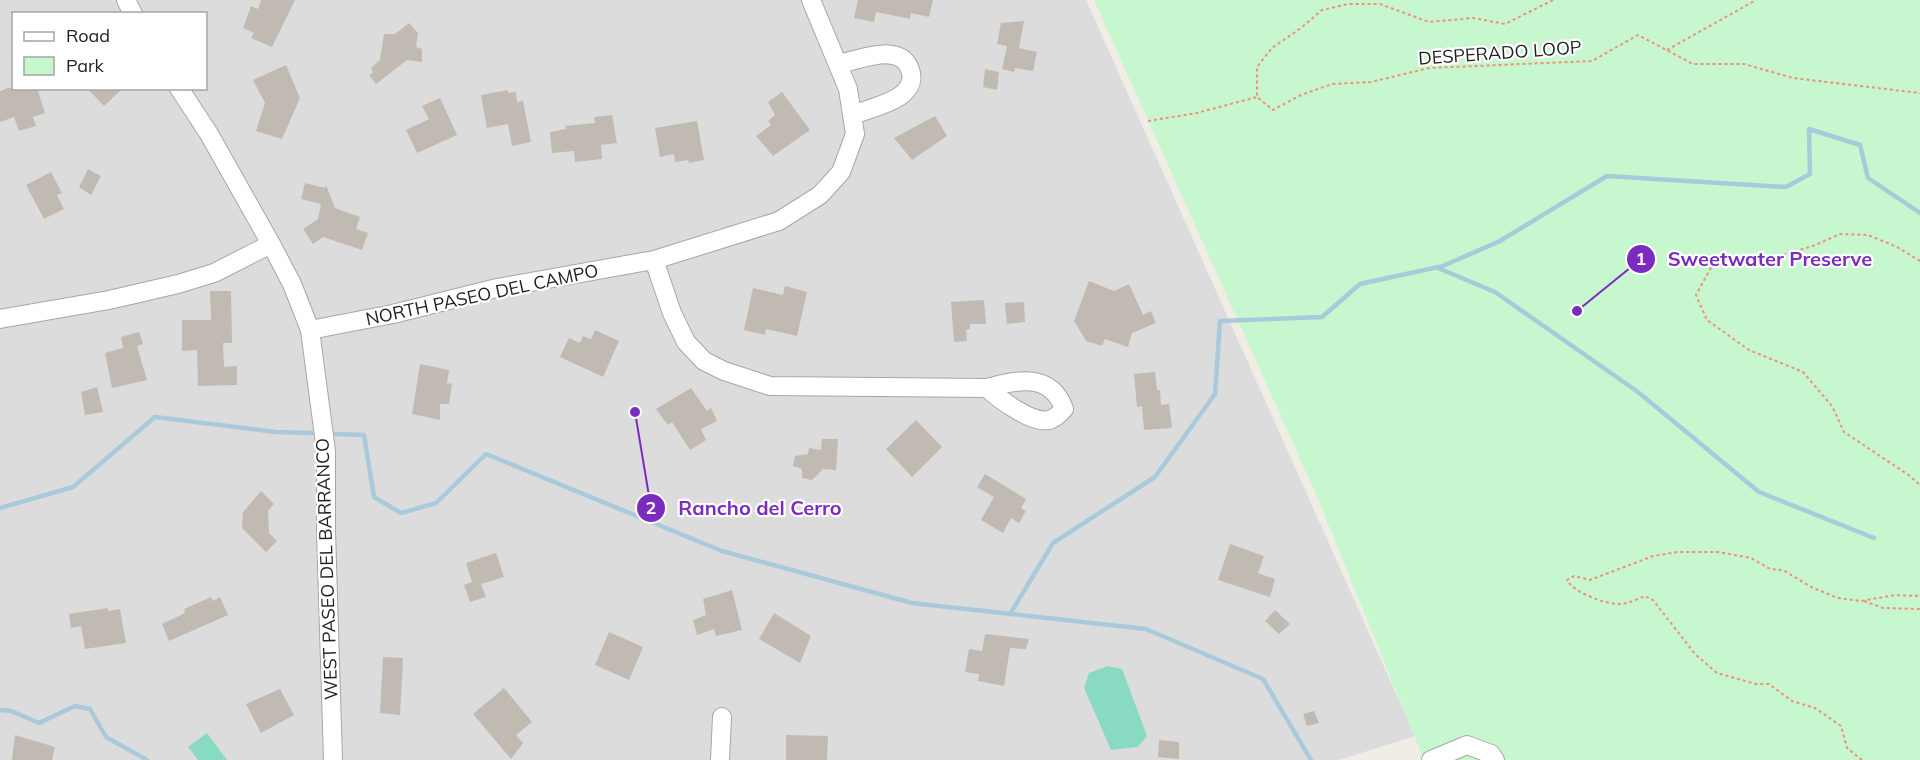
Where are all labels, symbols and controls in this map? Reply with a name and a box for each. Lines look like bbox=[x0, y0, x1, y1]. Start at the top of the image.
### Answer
legend bbox=[12, 12, 207, 90]
text: Road bbox=[66, 24, 110, 47]
street label: DESPERADO LOOP bbox=[1418, 35, 1582, 70]
text: Park bbox=[66, 54, 105, 77]
callout: Sweetwater Preserve bbox=[1626, 240, 1884, 278]
text: Sweetwater Preserve bbox=[1668, 246, 1872, 271]
text: 1 bbox=[1636, 247, 1646, 270]
street label: NORTH PASEO DEL CAMPO bbox=[363, 259, 600, 330]
street label: WEST PASEO DEL BARRANCO bbox=[310, 438, 343, 700]
callout: Rancho del Cerro bbox=[636, 489, 854, 527]
text: Rancho del Cerro bbox=[678, 495, 842, 520]
text: 2 bbox=[646, 496, 656, 519]

